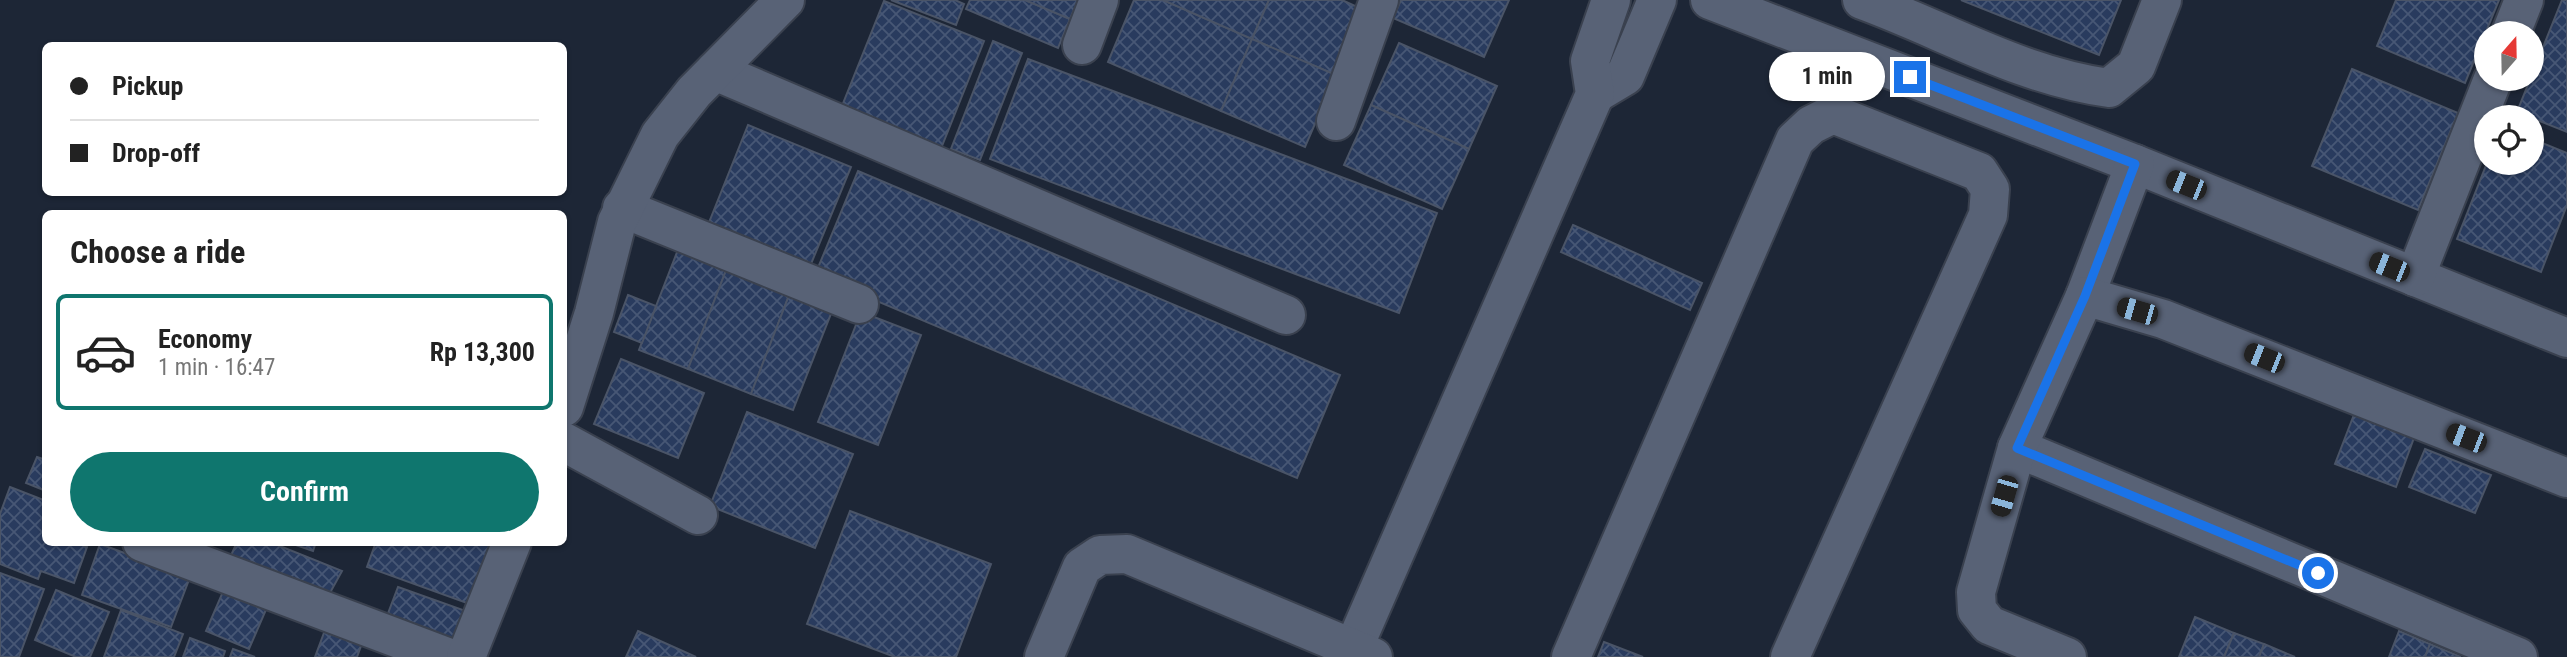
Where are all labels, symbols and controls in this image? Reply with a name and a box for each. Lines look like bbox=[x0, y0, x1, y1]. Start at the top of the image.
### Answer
north arrow bbox=[2474, 21, 2544, 91]
map controls bbox=[2474, 21, 2544, 175]
callout: 1 min bbox=[1770, 52, 1885, 102]
route end bbox=[1894, 61, 1926, 93]
text: 1 min bbox=[1801, 63, 1853, 90]
text: Pickup bbox=[112, 71, 183, 101]
button: locate bbox=[2474, 105, 2544, 175]
text: Drop-off bbox=[112, 138, 200, 168]
car bbox=[2163, 167, 2210, 203]
text: Choose a ride bbox=[70, 233, 245, 271]
car bbox=[2366, 249, 2413, 285]
car bbox=[2114, 295, 2161, 327]
icon: car bbox=[74, 321, 137, 384]
text: Economy bbox=[158, 324, 252, 354]
text: Rp 13,300 bbox=[430, 337, 535, 367]
car bbox=[2241, 340, 2288, 376]
text: 1 min · 16:47 bbox=[158, 354, 275, 381]
car bbox=[2443, 421, 2490, 455]
button: Confirm bbox=[70, 452, 539, 532]
car bbox=[1989, 473, 2020, 519]
route start bbox=[2302, 557, 2334, 589]

